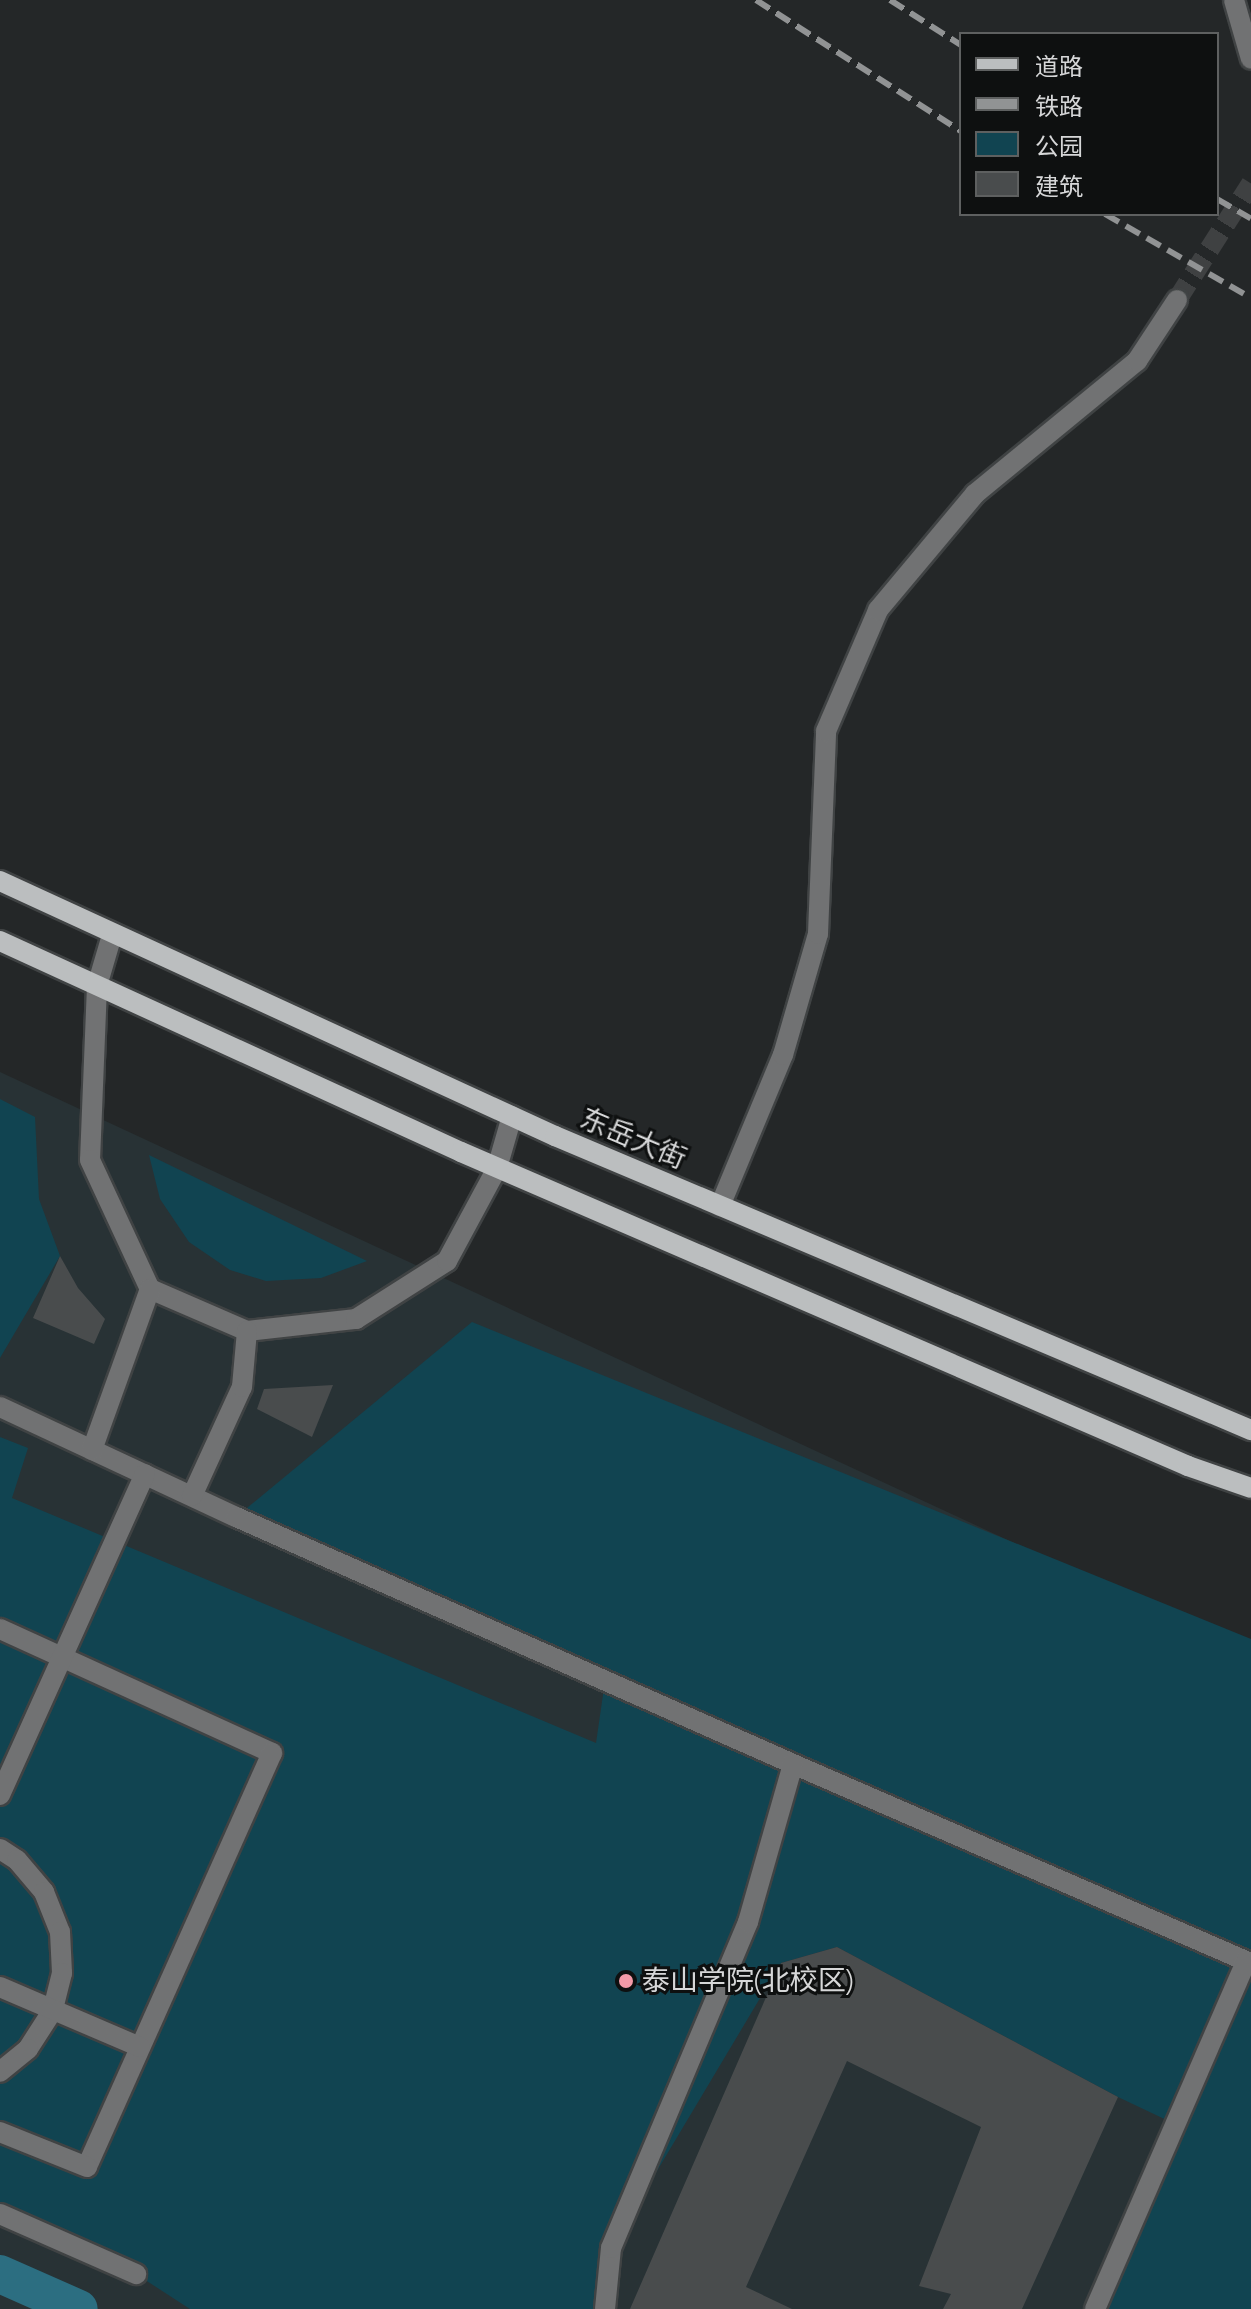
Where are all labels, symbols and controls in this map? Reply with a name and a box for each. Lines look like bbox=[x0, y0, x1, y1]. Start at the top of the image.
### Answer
legend bbox=[959, 32, 1219, 216]
text: 道路 bbox=[1035, 52, 1083, 81]
text: 铁路 bbox=[1035, 92, 1083, 121]
text: 公园 bbox=[1035, 132, 1083, 161]
text: 建筑 bbox=[1035, 172, 1083, 201]
street label: 东岳大街 bbox=[575, 1102, 691, 1176]
place label: 泰山学院(北校区) bbox=[642, 1964, 853, 1998]
marker: 泰山学院(北校区) bbox=[617, 1972, 635, 1990]

